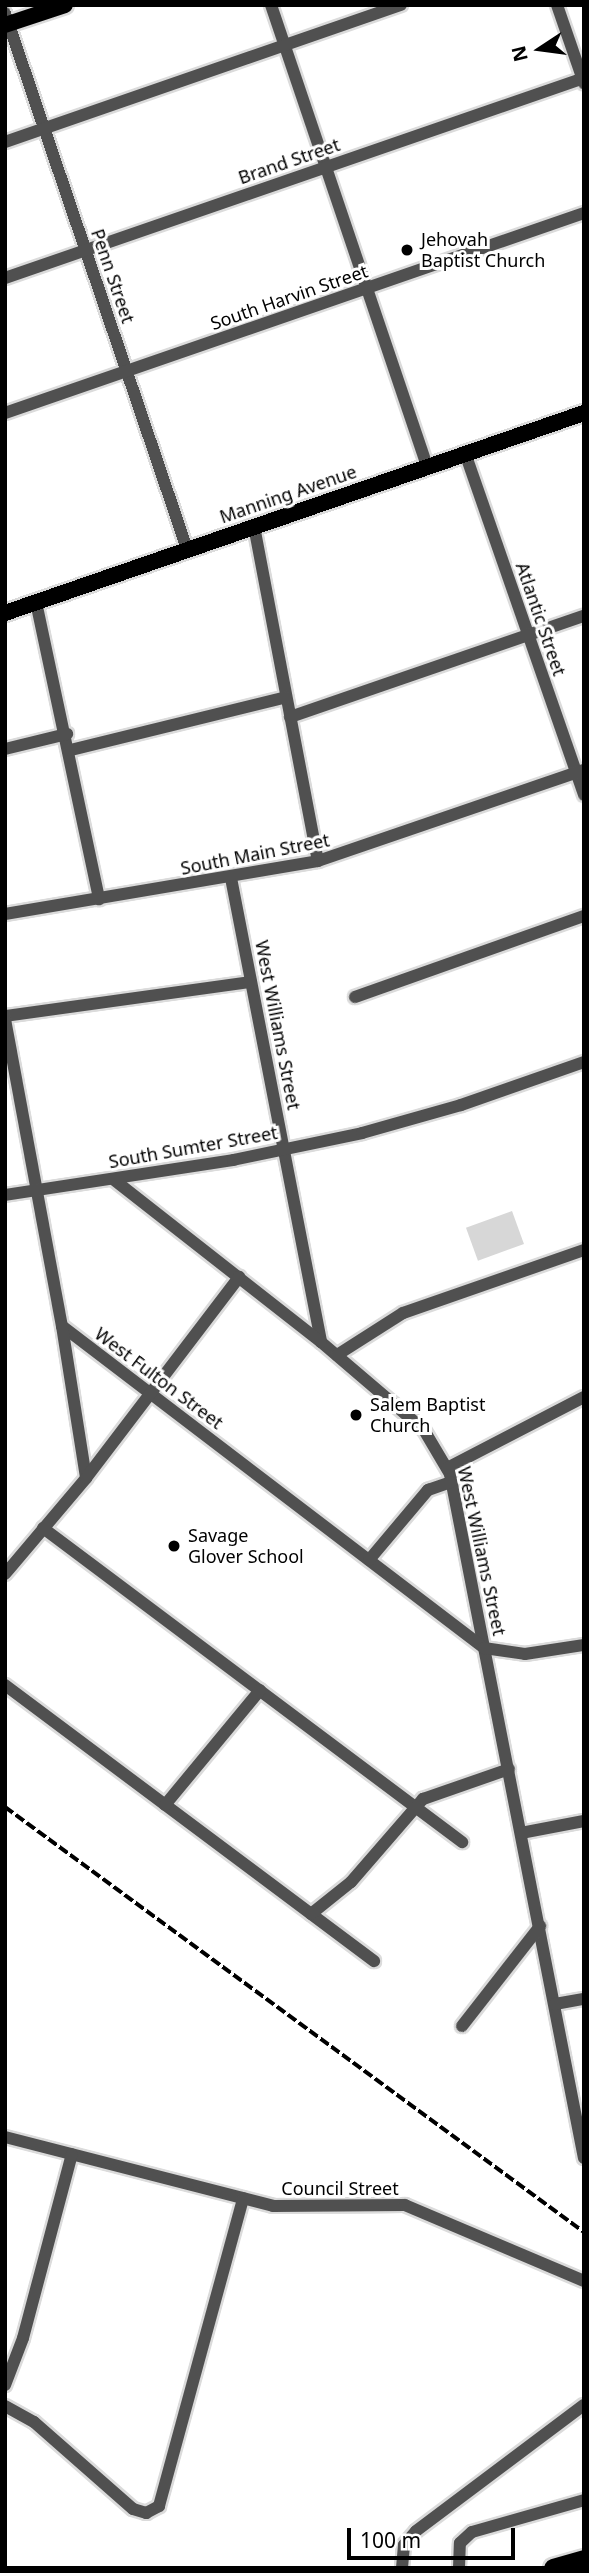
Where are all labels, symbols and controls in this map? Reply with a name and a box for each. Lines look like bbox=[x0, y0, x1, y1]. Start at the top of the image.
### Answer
north arrow bbox=[505, 14, 575, 84]
text: N bbox=[505, 43, 534, 64]
street label: Brand Street bbox=[235, 134, 343, 188]
street label: Penn Street bbox=[87, 226, 139, 326]
place label: Jehovah Baptist Church bbox=[421, 229, 545, 272]
marker: Jehovah Baptist Church bbox=[399, 242, 415, 258]
street label: South Harvin Street bbox=[208, 260, 370, 334]
street label: Manning Avenue bbox=[217, 460, 359, 528]
street label: Atlantic Street bbox=[511, 559, 571, 679]
street label: South Main Street bbox=[179, 829, 331, 879]
street label: West Williams Street bbox=[251, 938, 305, 1112]
street label: South Sumter Street bbox=[107, 1122, 279, 1172]
street label: West Fulton Street bbox=[91, 1323, 227, 1433]
place label: Salem Baptist Church bbox=[370, 1394, 485, 1436]
marker: Salem Baptist Church bbox=[348, 1407, 364, 1423]
street label: West Williams Street bbox=[454, 1465, 510, 1637]
place label: Savage Glover School bbox=[188, 1525, 304, 1568]
marker: Savage Glover School bbox=[166, 1538, 182, 1554]
street label: Council Street bbox=[281, 2177, 399, 2199]
scale bar bbox=[351, 2514, 519, 2558]
text: 100 m bbox=[360, 2526, 421, 2554]

